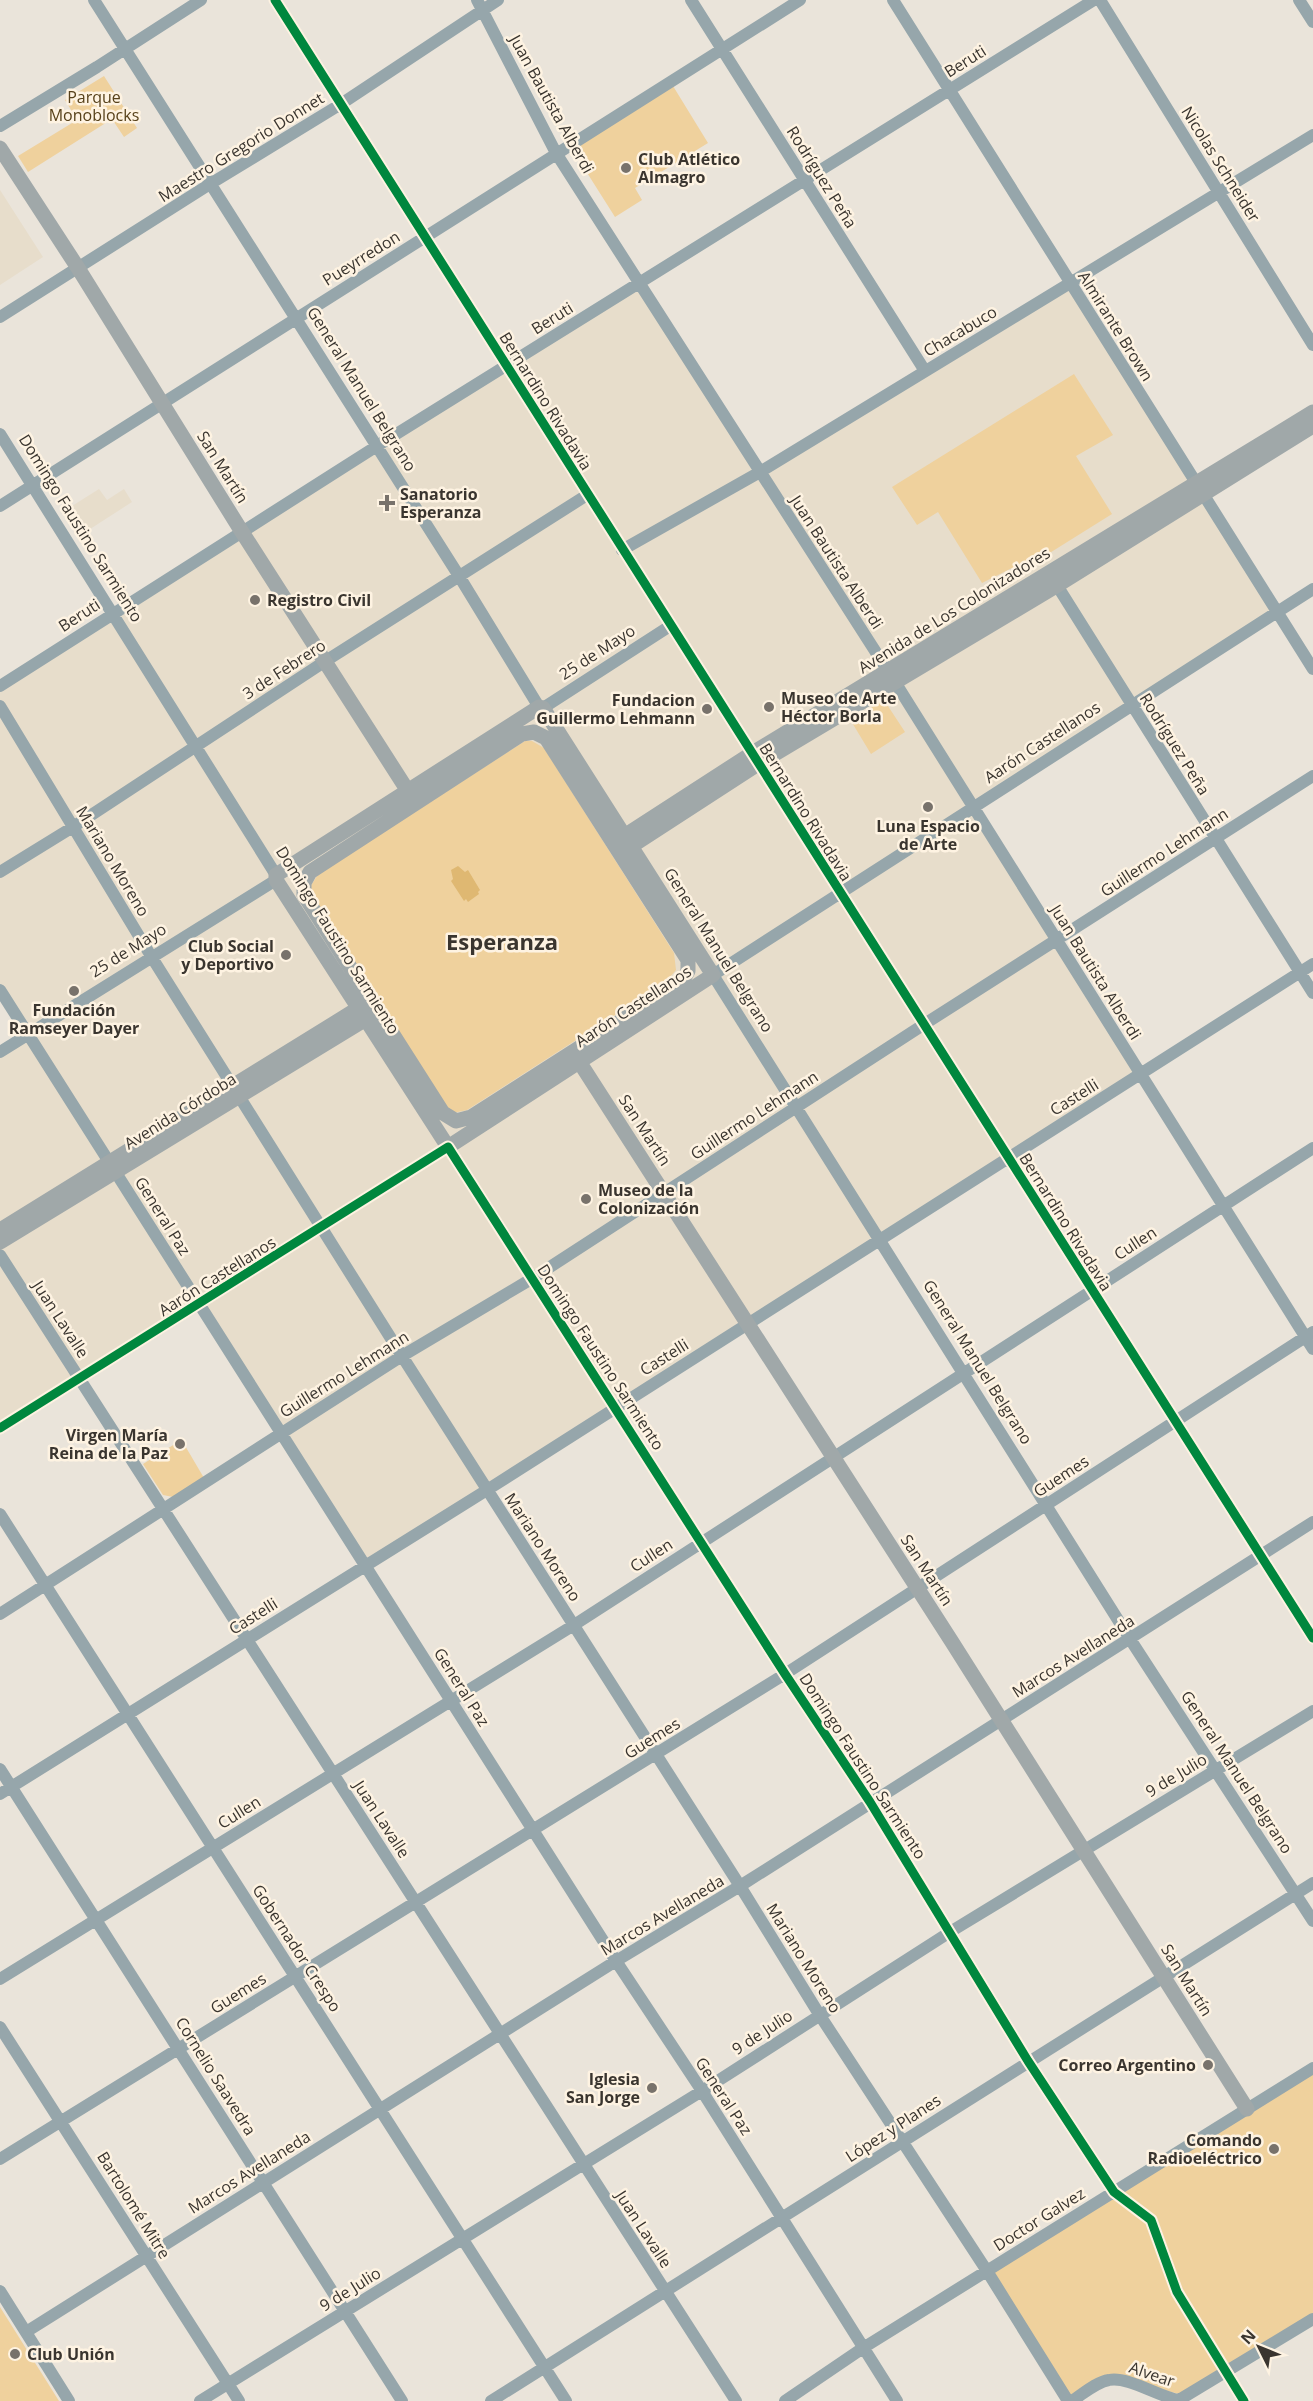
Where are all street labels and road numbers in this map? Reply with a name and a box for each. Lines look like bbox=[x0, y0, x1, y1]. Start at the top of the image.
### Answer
street label: Juan Bautista Alberdi bbox=[504, 29, 599, 177]
street label: Beruti bbox=[940, 40, 990, 82]
street label: Maestro Gregorio Donnet bbox=[154, 87, 328, 207]
street label: Nicolas Schneider bbox=[1177, 102, 1266, 226]
street label: Rodríguez Peña bbox=[782, 122, 862, 232]
street label: Pueyrredon bbox=[318, 225, 404, 291]
street label: Almirante Brown bbox=[1073, 267, 1159, 385]
street label: Beruti bbox=[527, 297, 577, 339]
street label: Chacabuco bbox=[919, 300, 1001, 362]
street label: General Manuel Belgrano bbox=[302, 303, 422, 475]
street label: Bernardino Rivadavia bbox=[495, 328, 597, 474]
street label: San Martín bbox=[192, 427, 254, 507]
street label: Domingo Faustino Sarmiento bbox=[14, 430, 148, 626]
street label: Juan Bautista Alberdi bbox=[784, 489, 889, 633]
street label: Avenida de Los Colonizadores bbox=[854, 542, 1054, 678]
street label: Beruti bbox=[54, 593, 104, 637]
street label: 25 de Mayo bbox=[555, 619, 639, 685]
street label: 3 de Febrero bbox=[238, 634, 330, 704]
street label: Rodríguez Peña bbox=[1135, 689, 1215, 799]
street label: Aarón Castellanos bbox=[980, 696, 1104, 788]
street label: Bernardino Rivadavia bbox=[755, 739, 857, 885]
street label: Mariano Moreno bbox=[71, 802, 155, 920]
street label: Guillermo Lehmann bbox=[1096, 802, 1232, 902]
street label: Domingo Faustino Sarmiento bbox=[271, 842, 405, 1038]
street label: General Manuel Belgrano bbox=[659, 864, 779, 1036]
street label: Juan Bautista Alberdi bbox=[1044, 899, 1147, 1044]
street label: 25 de Mayo bbox=[86, 918, 170, 982]
street label: Aarón Castellanos bbox=[571, 960, 695, 1052]
street label: Guillermo Lehmann bbox=[686, 1065, 822, 1165]
street label: Avenida Córdoba bbox=[120, 1068, 240, 1154]
street label: Castelli bbox=[1046, 1074, 1102, 1120]
street label: San Martín bbox=[614, 1090, 676, 1170]
street label: Bernardino Rivadavia bbox=[1015, 1149, 1117, 1295]
street label: General Paz bbox=[130, 1172, 196, 1260]
street label: Cullen bbox=[1109, 1221, 1161, 1265]
street label: Aarón Castellanos bbox=[154, 1231, 280, 1321]
street label: Domingo Faustino Sarmiento bbox=[533, 1260, 669, 1454]
street label: Juan Lavalle bbox=[27, 1274, 94, 1362]
street label: General Manuel Belgrano bbox=[918, 1276, 1038, 1448]
street label: Guillermo Lehmann bbox=[275, 1325, 413, 1423]
street label: Castelli bbox=[636, 1334, 692, 1380]
street label: Guemes bbox=[1029, 1450, 1093, 1502]
street label: Mariano Moreno bbox=[500, 1488, 586, 1606]
street label: San Martín bbox=[896, 1530, 958, 1610]
street label: Cullen bbox=[625, 1533, 677, 1577]
street label: Castelli bbox=[225, 1593, 281, 1639]
street label: Marcos Avellaneda bbox=[1008, 1609, 1138, 1703]
street label: General Paz bbox=[429, 1643, 495, 1731]
street label: Domingo Faustino Sarmiento bbox=[795, 1669, 931, 1863]
street label: General Manuel Belgrano bbox=[1176, 1686, 1298, 1858]
street label: Guemes bbox=[620, 1712, 684, 1764]
street label: 9 de Julio bbox=[1141, 1748, 1211, 1802]
street label: Juan Lavalle bbox=[348, 1774, 415, 1862]
street label: Cullen bbox=[213, 1790, 265, 1834]
street label: Marcos Avellaneda bbox=[596, 1869, 728, 1961]
street label: Gobernador Crespo bbox=[247, 1880, 347, 2016]
street label: Mariano Moreno bbox=[761, 1899, 847, 2017]
street label: San Martín bbox=[1156, 1940, 1218, 2020]
street label: Guemes bbox=[206, 1967, 270, 2019]
street label: 9 de Julio bbox=[727, 2004, 797, 2060]
street label: Cornelio Saavedra bbox=[171, 2013, 261, 2139]
street label: General Paz bbox=[691, 2053, 757, 2139]
street label: López y Planes bbox=[841, 2089, 945, 2167]
street label: Marcos Avellaneda bbox=[184, 2125, 314, 2219]
street label: Bartolomé Mitre bbox=[92, 2147, 176, 2263]
street label: Doctor Galvez bbox=[989, 2182, 1089, 2256]
street label: Juan Lavalle bbox=[610, 2184, 677, 2272]
street label: 9 de Julio bbox=[315, 2262, 385, 2316]
street label: Alvear bbox=[1126, 2356, 1178, 2392]

